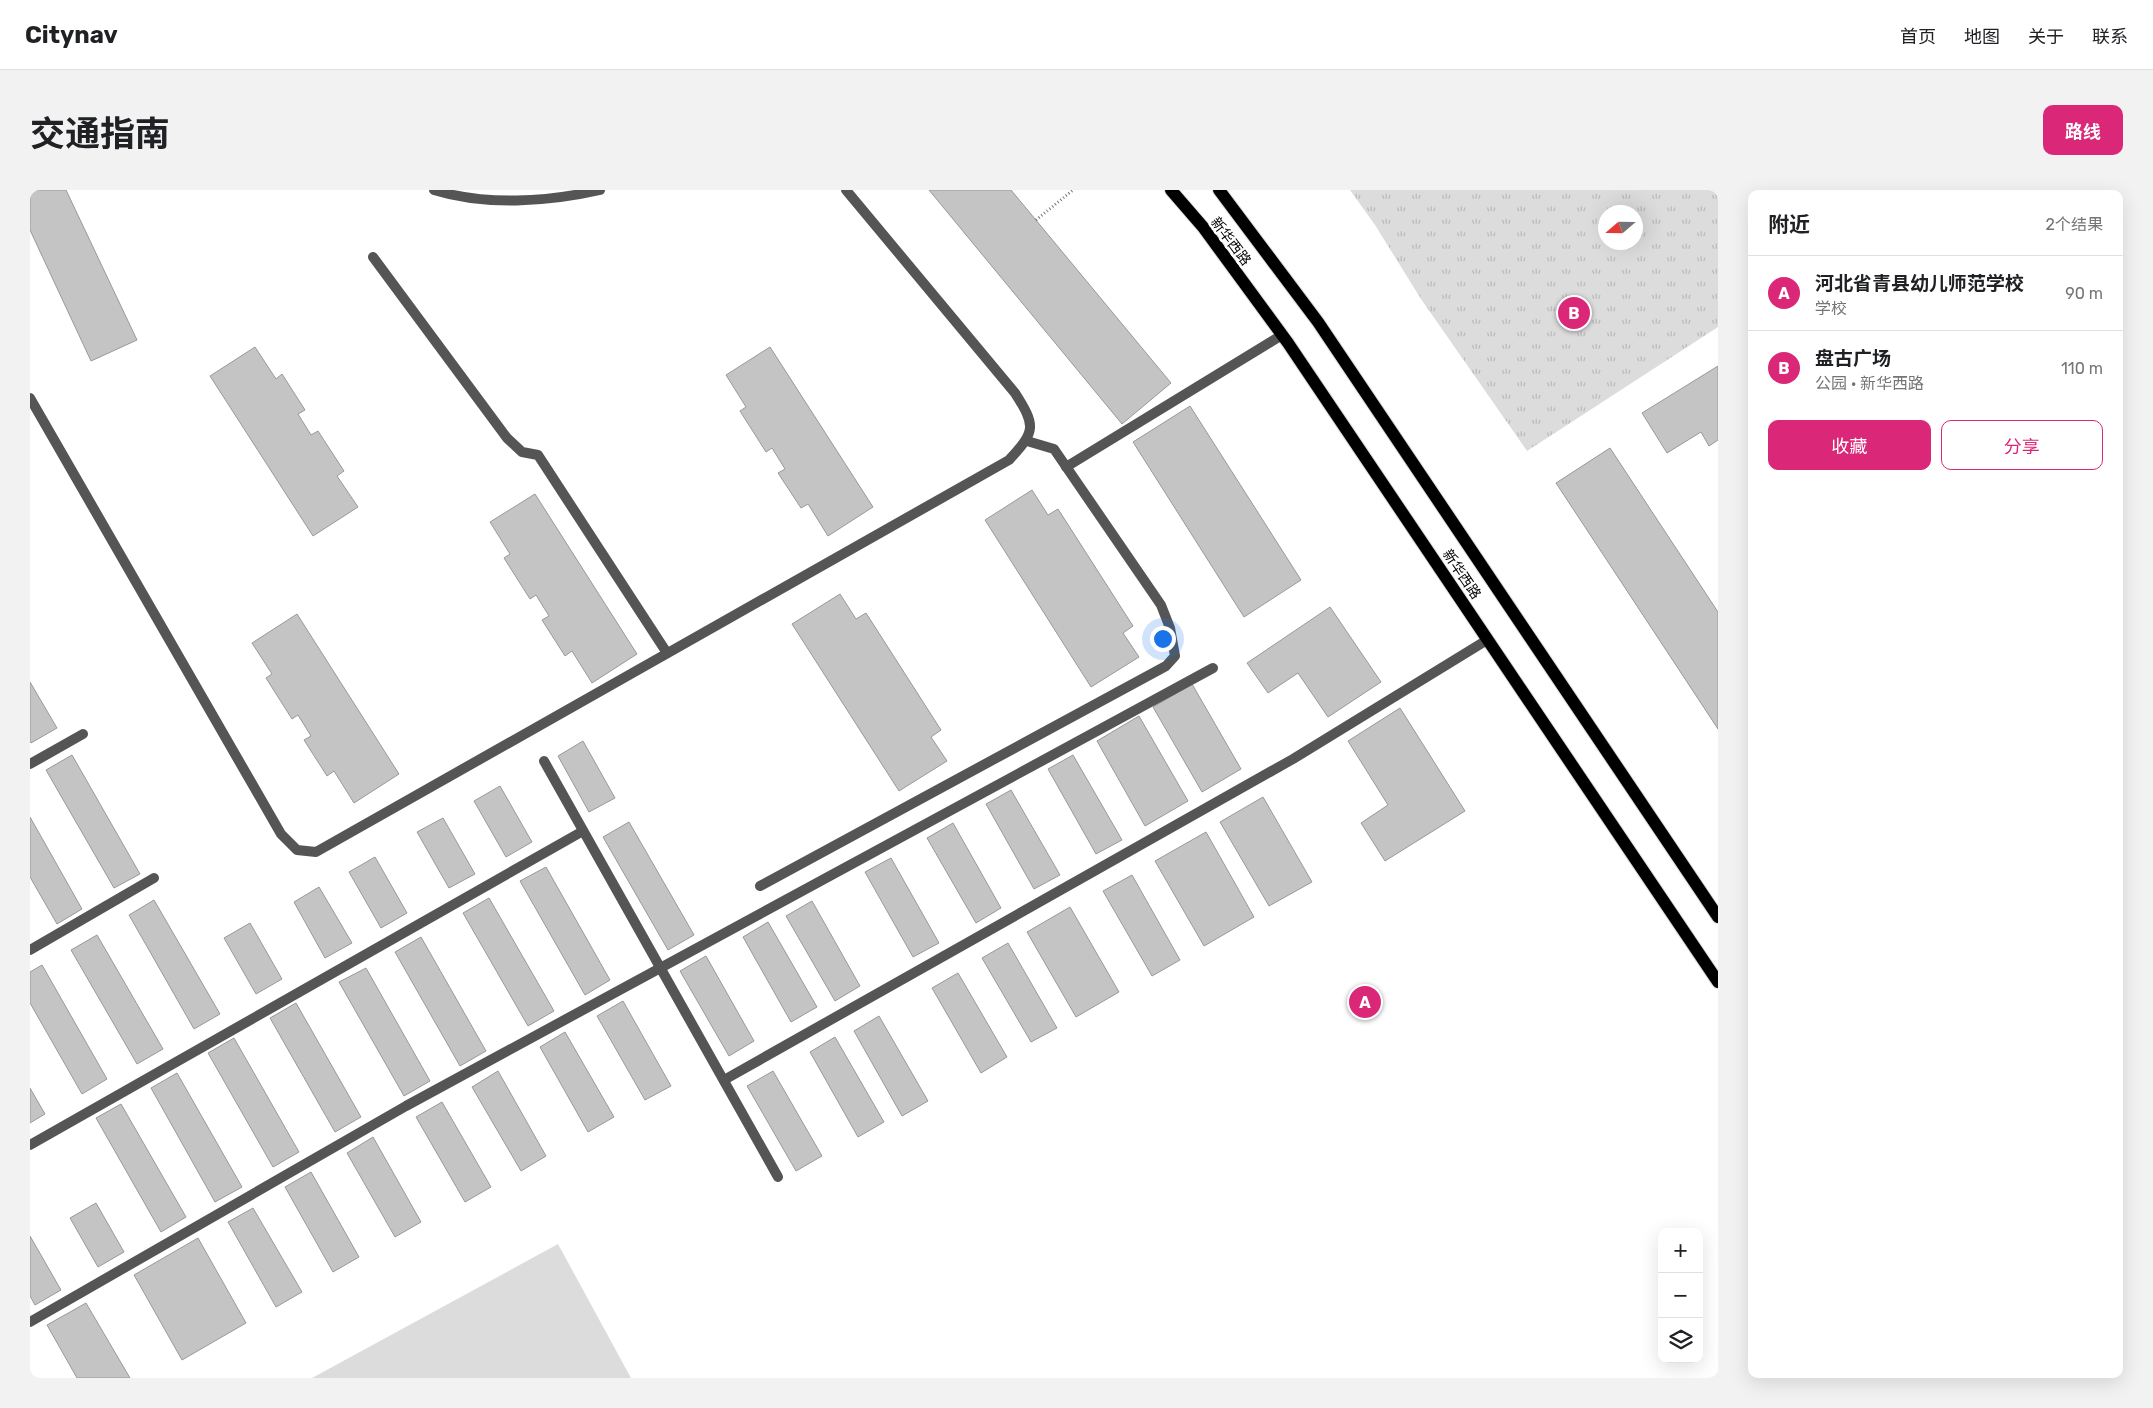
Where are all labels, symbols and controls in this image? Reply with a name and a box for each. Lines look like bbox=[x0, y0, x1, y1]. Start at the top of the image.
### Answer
text: Citynav bbox=[25, 21, 118, 49]
text: 首页 bbox=[1900, 26, 1936, 48]
text: 地图 bbox=[1964, 26, 2000, 48]
text: 关于 bbox=[2028, 26, 2064, 48]
text: 联系 bbox=[2092, 26, 2128, 48]
button: 路线 bbox=[2043, 105, 2123, 155]
text: 交通指南 bbox=[30, 113, 170, 155]
north arrow bbox=[1598, 205, 1643, 250]
text: 附近 bbox=[1768, 212, 1810, 237]
street label: 新华西路 bbox=[1207, 214, 1254, 269]
text: 2个结果 bbox=[2046, 215, 2103, 234]
text: 河北省青县幼儿师范学校 bbox=[1815, 272, 2024, 295]
text: A bbox=[1778, 284, 1790, 303]
text: 90 m bbox=[2065, 284, 2103, 303]
pin: B bbox=[1558, 294, 1590, 332]
text: 学校 bbox=[1815, 299, 1847, 318]
text: 盘古广场 bbox=[1815, 347, 1891, 370]
text: B bbox=[1778, 359, 1790, 378]
text: 110 m bbox=[2061, 359, 2103, 378]
text: 公园 · 新华西路 bbox=[1815, 374, 1924, 393]
button: 收藏 bbox=[1768, 420, 1931, 470]
button: 分享 bbox=[1941, 420, 2103, 470]
street label: 新华西路 bbox=[1439, 546, 1484, 602]
your location bbox=[1150, 626, 1176, 652]
pin: A bbox=[1349, 983, 1381, 1021]
map controls bbox=[1658, 1228, 1703, 1363]
button: + bbox=[1658, 1228, 1703, 1273]
button: − bbox=[1658, 1273, 1703, 1318]
button: layers bbox=[1658, 1318, 1703, 1363]

